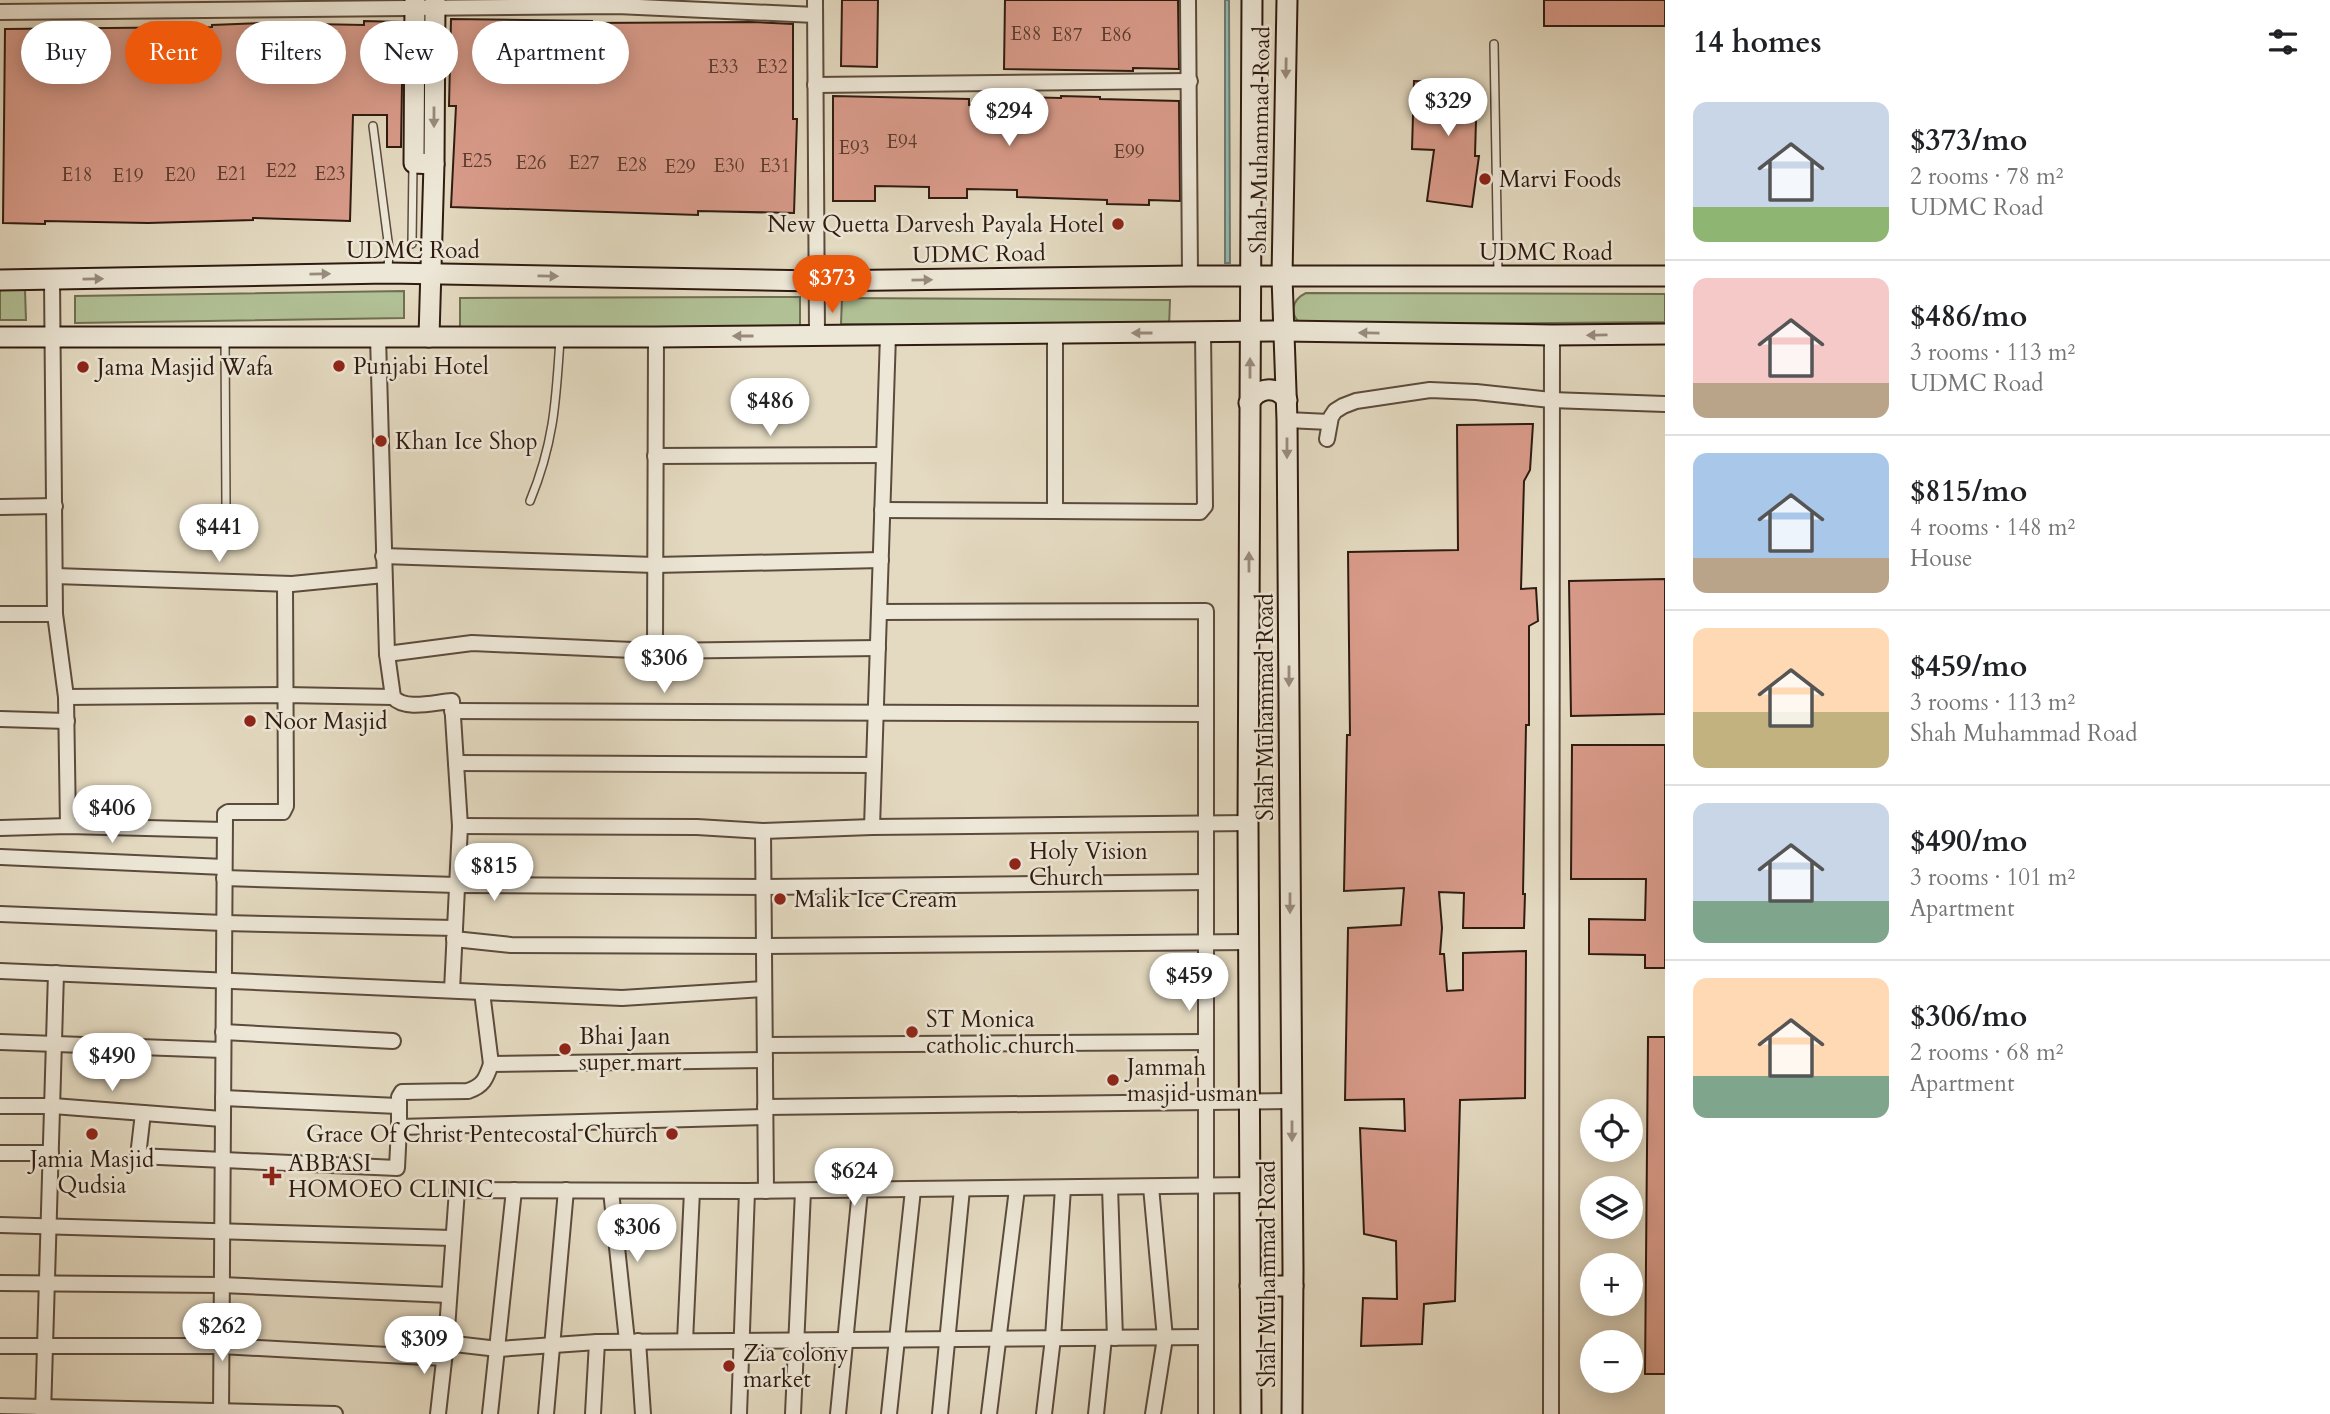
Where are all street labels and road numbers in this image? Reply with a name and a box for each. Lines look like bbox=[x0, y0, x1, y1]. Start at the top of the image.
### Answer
street label: Shah Muhammad Road bbox=[1243, 25, 1277, 254]
street label: UDMC Road bbox=[346, 235, 480, 266]
street label: UDMC Road bbox=[912, 237, 1047, 271]
street label: UDMC Road bbox=[1479, 237, 1613, 268]
street label: Shah Muhammad Road bbox=[1250, 592, 1281, 821]
street label: Shah Muhammad Road bbox=[1252, 1159, 1283, 1388]

